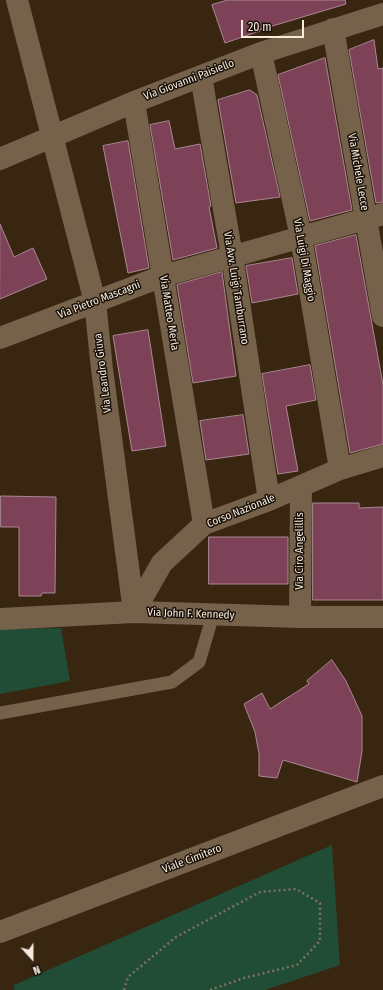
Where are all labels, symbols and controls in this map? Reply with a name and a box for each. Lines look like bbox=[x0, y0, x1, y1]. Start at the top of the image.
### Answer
scale bar bbox=[243, 12, 306, 38]
text: 20 m bbox=[248, 20, 272, 34]
street label: Via Giovanni Paisiello bbox=[142, 57, 236, 103]
street label: Via Michele Lecce bbox=[345, 132, 371, 212]
street label: Via Luigi Di Maggio bbox=[290, 218, 318, 302]
street label: Via Avv. Luigi Tamburrano bbox=[221, 230, 251, 346]
street label: Via Matteo Merla bbox=[157, 275, 181, 351]
street label: Via Pietro Mascagni bbox=[56, 278, 142, 322]
street label: Via Leandro Giuva bbox=[92, 332, 114, 414]
street label: Corso Nazionale bbox=[205, 491, 277, 531]
street label: Via Ciro Angelillis bbox=[293, 512, 307, 590]
street label: Via John F. Kennedy bbox=[147, 606, 235, 622]
street label: Viale Cimitero bbox=[161, 842, 223, 876]
north arrow bbox=[12, 938, 52, 978]
text: N bbox=[31, 962, 42, 977]

